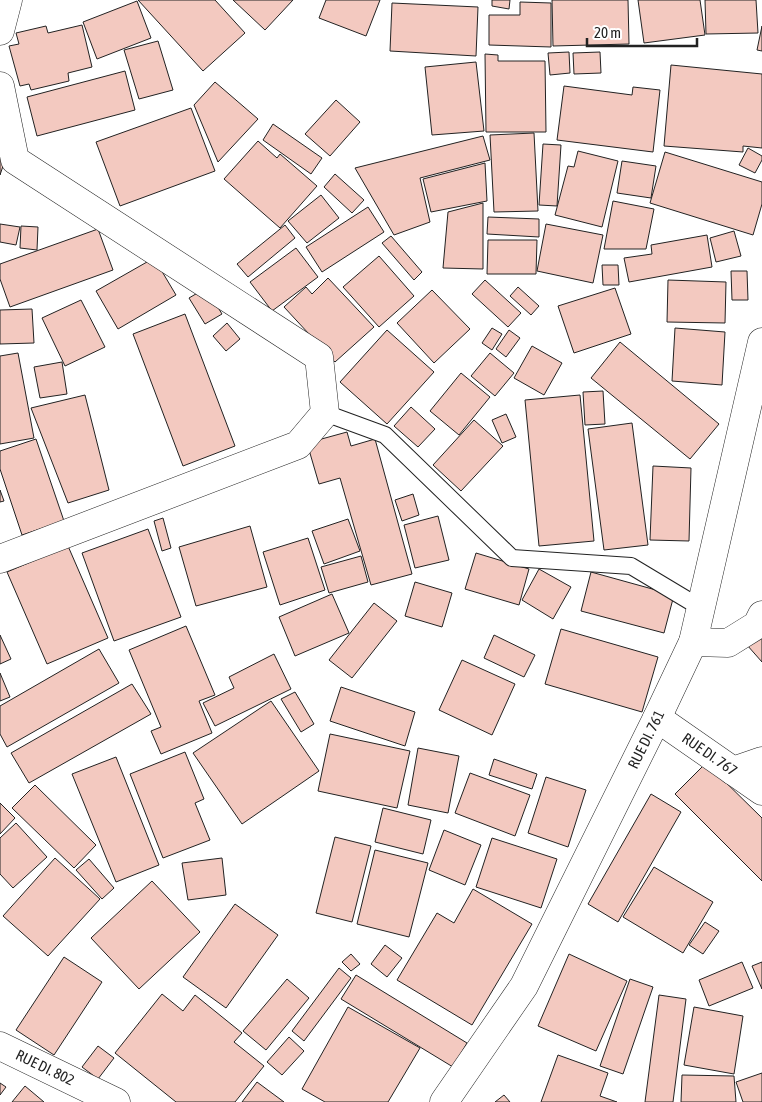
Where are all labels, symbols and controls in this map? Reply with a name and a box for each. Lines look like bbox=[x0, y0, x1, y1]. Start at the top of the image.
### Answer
scale bar bbox=[587, 15, 697, 47]
text: 20 m bbox=[594, 24, 621, 41]
street label: RUE DI. 761 bbox=[624, 707, 667, 771]
street label: RUE DI. 767 bbox=[679, 729, 741, 779]
street label: RUE DI. 802 bbox=[13, 1046, 77, 1089]

